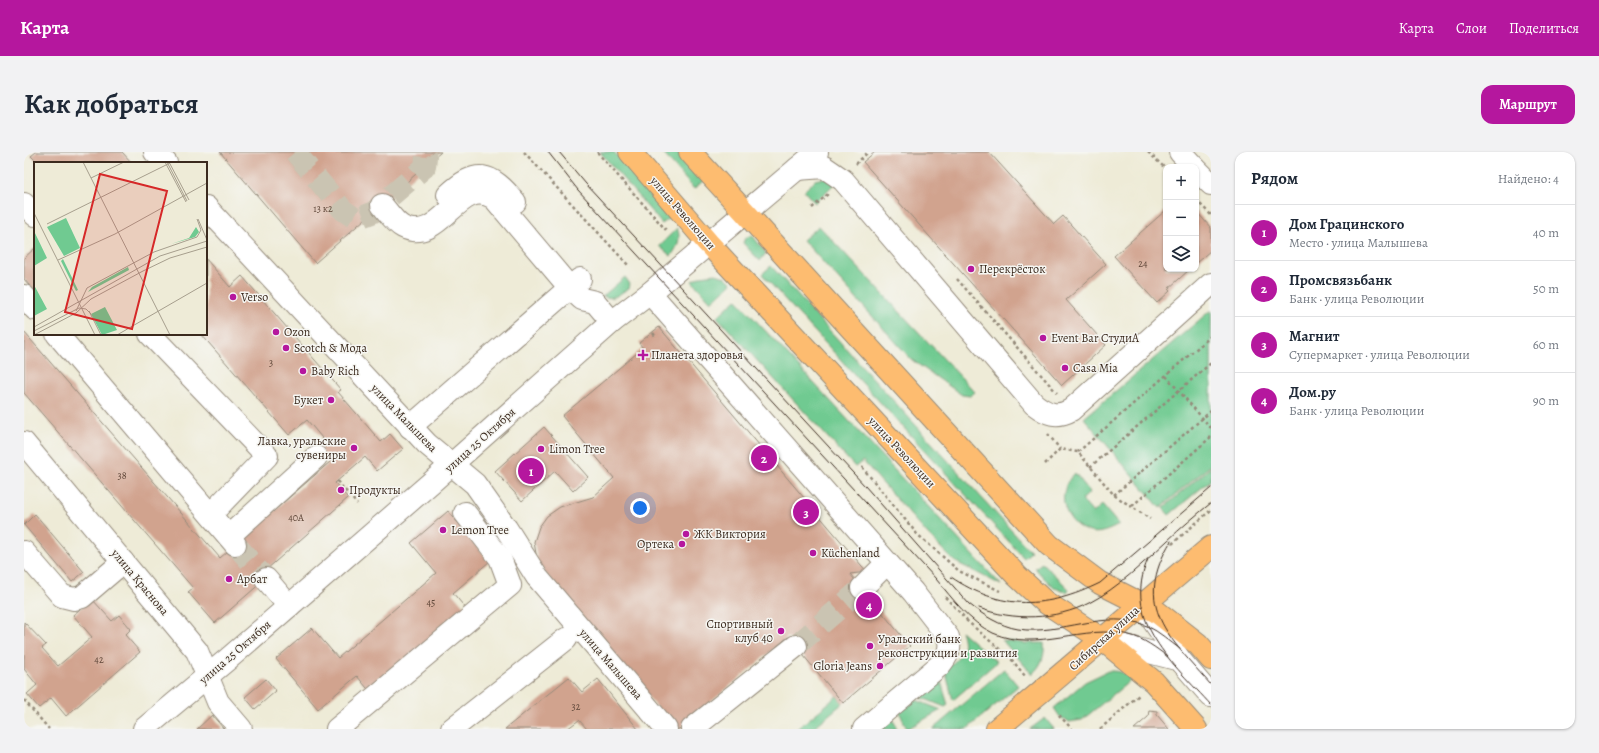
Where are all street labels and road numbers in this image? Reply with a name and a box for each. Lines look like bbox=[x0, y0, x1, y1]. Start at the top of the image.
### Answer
street label: улица Революции bbox=[646, 172, 719, 253]
street label: улица Малышева bbox=[367, 380, 441, 456]
street label: улица 25 Октября bbox=[440, 404, 519, 477]
street label: улица Революции bbox=[864, 412, 939, 491]
street label: улица Краснова bbox=[107, 545, 173, 619]
street label: Сибирская улица bbox=[1065, 602, 1143, 674]
street label: улица 25 Октября bbox=[195, 616, 274, 688]
street label: улица Малышева bbox=[575, 624, 647, 703]

